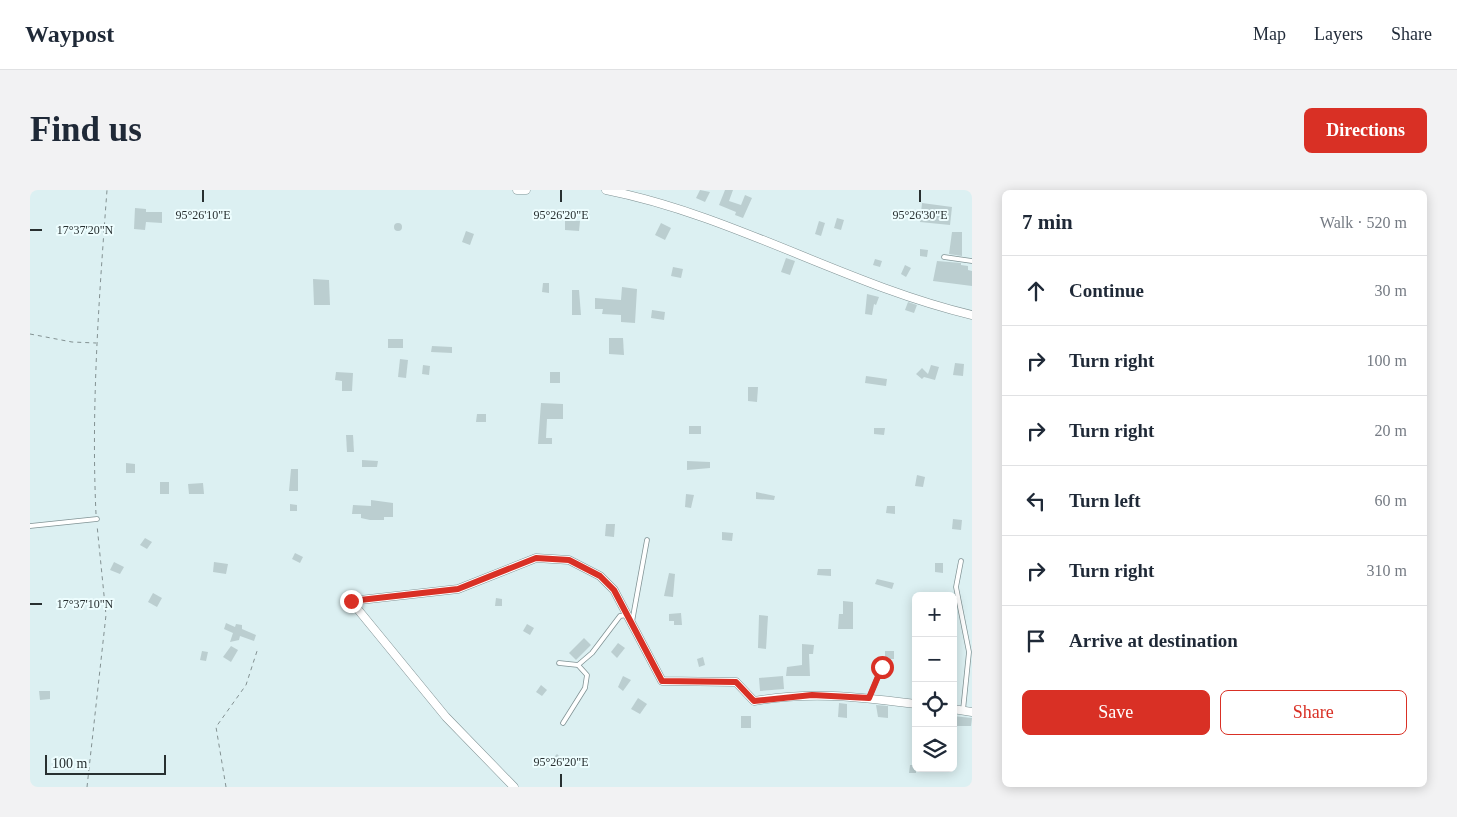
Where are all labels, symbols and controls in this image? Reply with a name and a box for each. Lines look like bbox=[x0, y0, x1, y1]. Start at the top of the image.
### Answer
text: Waypost bbox=[25, 21, 114, 47]
text: Map bbox=[1253, 24, 1286, 44]
text: Layers bbox=[1314, 24, 1363, 44]
text: Share bbox=[1391, 24, 1432, 44]
button: Directions bbox=[1304, 108, 1427, 153]
text: Find us bbox=[30, 110, 142, 149]
text: 95°26'10"E bbox=[175, 208, 231, 222]
text: 95°26'20"E bbox=[533, 208, 589, 222]
text: 95°26'30"E bbox=[892, 208, 948, 222]
text: 7 min bbox=[1022, 210, 1073, 234]
text: Walk · 520 m bbox=[1320, 214, 1407, 231]
text: 17°37'20"N bbox=[57, 223, 114, 237]
icon: ahead bbox=[1022, 277, 1050, 305]
text: Continue bbox=[1069, 280, 1144, 301]
text: 30 m bbox=[1375, 282, 1407, 299]
icon: right bbox=[1022, 347, 1050, 375]
text: Turn right bbox=[1069, 350, 1154, 371]
text: 100 m bbox=[1367, 352, 1407, 369]
icon: right bbox=[1022, 417, 1050, 445]
text: Turn right bbox=[1069, 420, 1154, 441]
text: 20 m bbox=[1375, 422, 1407, 439]
icon: left bbox=[1022, 487, 1050, 515]
text: Turn left bbox=[1069, 490, 1141, 511]
text: 60 m bbox=[1375, 492, 1407, 509]
icon: right bbox=[1022, 557, 1050, 585]
text: Turn right bbox=[1069, 560, 1154, 581]
text: 310 m bbox=[1367, 562, 1407, 579]
route end bbox=[340, 590, 363, 613]
map controls bbox=[912, 592, 957, 772]
button: + bbox=[912, 592, 957, 637]
text: 17°37'10"N bbox=[57, 597, 114, 611]
icon: arrive bbox=[1022, 627, 1050, 655]
text: Arrive at destination bbox=[1069, 630, 1238, 651]
button: − bbox=[912, 637, 957, 682]
route start bbox=[871, 656, 894, 679]
button: locate bbox=[912, 682, 957, 727]
button: Save bbox=[1022, 690, 1210, 735]
button: Share bbox=[1220, 690, 1407, 735]
button: layers bbox=[912, 727, 957, 772]
scale bar bbox=[45, 752, 166, 775]
text: 95°26'20"E bbox=[533, 755, 589, 769]
text: 100 m bbox=[52, 756, 87, 771]

